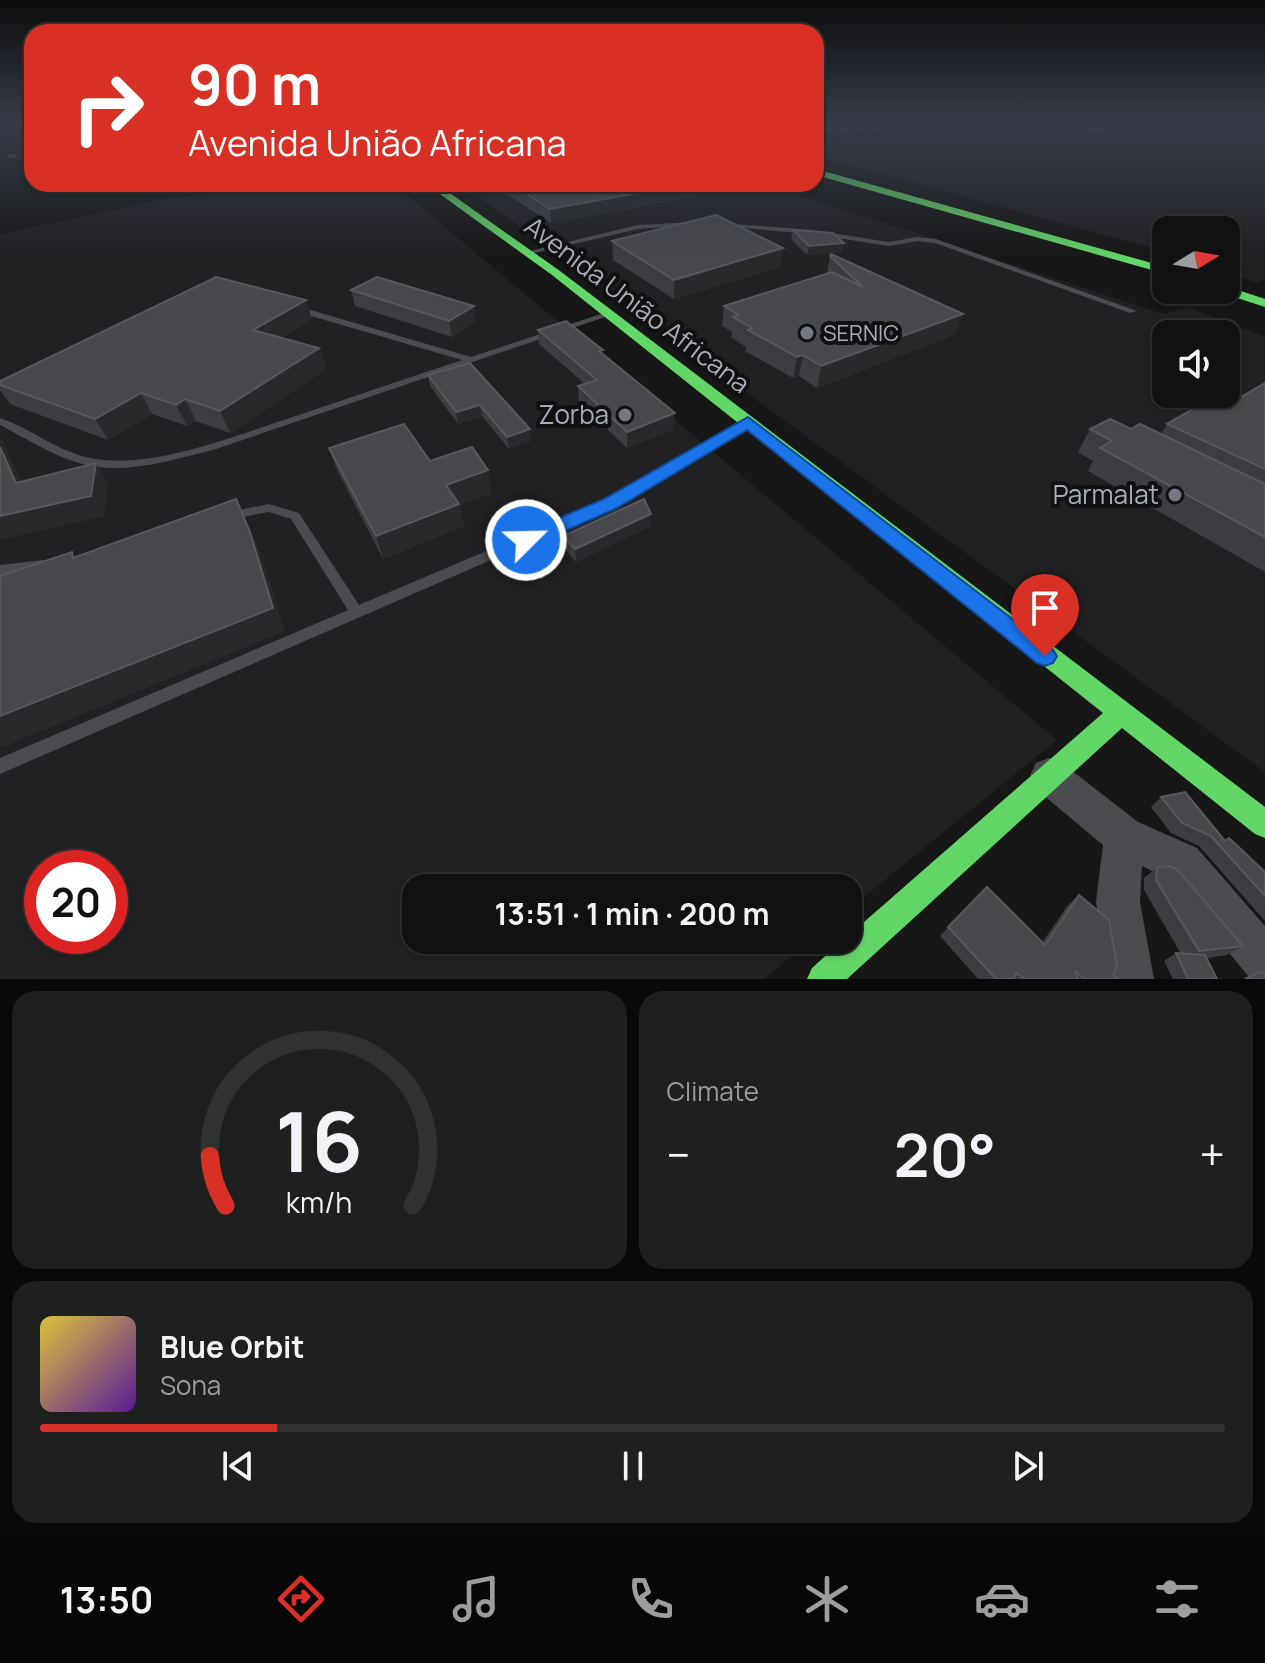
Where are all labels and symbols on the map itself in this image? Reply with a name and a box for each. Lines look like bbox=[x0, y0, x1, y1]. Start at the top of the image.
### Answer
street label: Avenida União Africana bbox=[518, 208, 758, 401]
north arrow bbox=[1152, 216, 1240, 304]
place label: SERNIC bbox=[823, 318, 899, 348]
marker: SERNIC bbox=[798, 324, 816, 342]
place label: Zorba bbox=[538, 396, 609, 432]
marker: Zorba bbox=[616, 406, 634, 424]
place label: Parmalat bbox=[1053, 476, 1159, 512]
marker: Parmalat bbox=[1166, 486, 1184, 504]
position arrow bbox=[484, 498, 568, 582]
pin bbox=[1011, 574, 1079, 656]
speed limit sign: 20 bbox=[24, 850, 128, 954]

